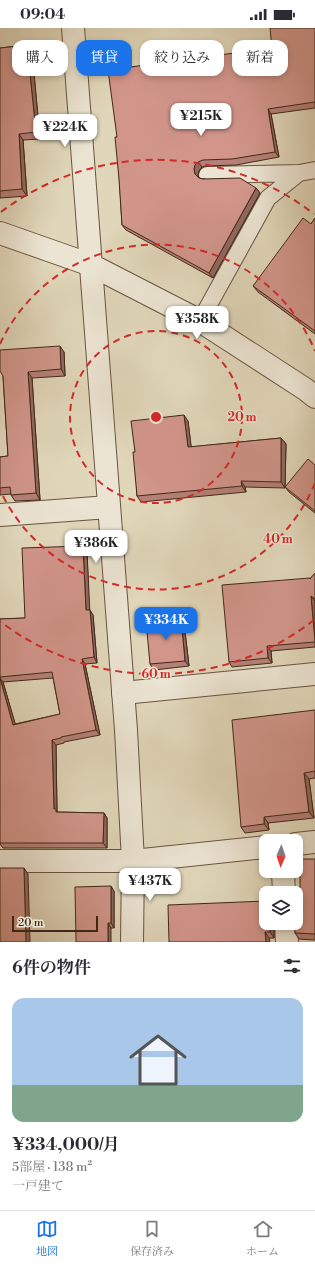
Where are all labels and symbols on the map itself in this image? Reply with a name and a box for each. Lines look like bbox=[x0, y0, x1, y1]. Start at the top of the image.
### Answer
pin: ¥215K bbox=[173, 103, 229, 137]
pin: ¥224K bbox=[37, 114, 93, 148]
pin: ¥358K bbox=[169, 306, 225, 340]
centre of rings bbox=[149, 410, 163, 424]
text: 20 m bbox=[227, 410, 257, 425]
pin: ¥386K bbox=[68, 530, 124, 564]
text: 40 m bbox=[263, 532, 293, 547]
pin: ¥334K bbox=[138, 607, 194, 641]
text: 60 m bbox=[141, 667, 171, 682]
north arrow bbox=[259, 834, 303, 878]
pin: ¥437K bbox=[122, 868, 178, 902]
scale bar bbox=[12, 914, 98, 933]

